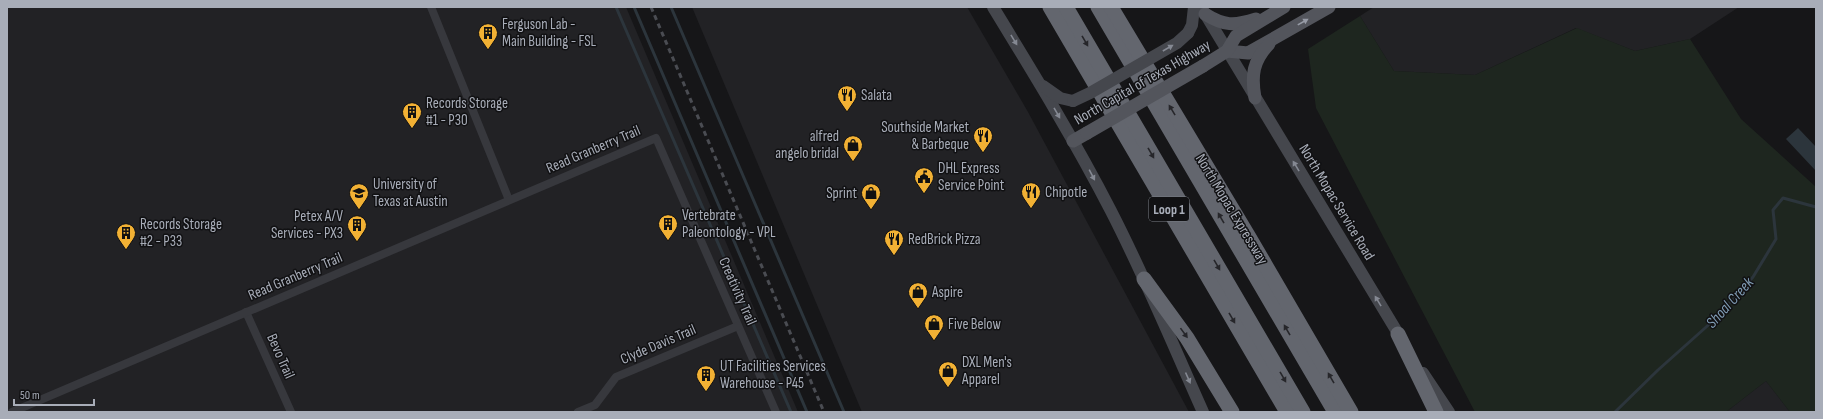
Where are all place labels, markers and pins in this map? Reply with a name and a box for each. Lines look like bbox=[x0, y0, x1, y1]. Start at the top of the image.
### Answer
place label: Ferguson Lab - Main Building - FSL bbox=[502, 15, 597, 51]
building icon: Ferguson Lab - Main Building - FSL bbox=[477, 22, 499, 50]
restaurant icon: Salata bbox=[836, 84, 858, 112]
place label: Salata bbox=[861, 86, 892, 105]
place label: Records Storage #1 - P30 bbox=[426, 94, 508, 130]
building icon: Records Storage #1 - P30 bbox=[401, 101, 423, 129]
place label: Southside Market & Barbeque bbox=[881, 118, 969, 154]
restaurant icon: Southside Market & Barbeque bbox=[972, 125, 994, 153]
place label: alfred angelo bridal bbox=[775, 127, 839, 163]
shop icon: alfred angelo bridal bbox=[842, 134, 864, 162]
place label: DHL Express Service Point bbox=[938, 159, 1005, 195]
public building icon: DHL Express Service Point bbox=[913, 166, 935, 194]
place label: University of Texas at Austin bbox=[373, 175, 448, 211]
restaurant icon: Chipotle bbox=[1020, 181, 1042, 209]
school or university icon: University of Texas at Austin bbox=[348, 182, 370, 210]
shop icon: Sprint bbox=[860, 182, 882, 210]
place label: Chipotle bbox=[1045, 183, 1087, 202]
place label: Sprint bbox=[826, 184, 857, 203]
place label: Vertebrate Paleontology - VPL bbox=[682, 206, 776, 242]
place label: Petex A/V Services - PX3 bbox=[271, 207, 343, 243]
building icon: Vertebrate Paleontology - VPL bbox=[657, 213, 679, 241]
building icon: Petex A/V Services - PX3 bbox=[346, 214, 368, 242]
place label: Records Storage #2 - P33 bbox=[140, 215, 222, 251]
building icon: Records Storage #2 - P33 bbox=[115, 222, 137, 250]
restaurant icon: RedBrick Pizza bbox=[883, 228, 905, 256]
place label: RedBrick Pizza bbox=[908, 230, 981, 249]
shop icon: Aspire bbox=[907, 281, 929, 309]
place label: Aspire bbox=[931, 283, 963, 302]
shop icon: Five Below bbox=[923, 313, 945, 341]
place label: Five Below bbox=[948, 315, 1001, 334]
place label: DXL Men's Apparel bbox=[961, 353, 1012, 389]
place label: UT Facilities Services Warehouse - P45 bbox=[720, 357, 826, 393]
shop icon: DXL Men's Apparel bbox=[937, 360, 959, 388]
building icon: UT Facilities Services Warehouse - P45 bbox=[695, 364, 717, 392]

